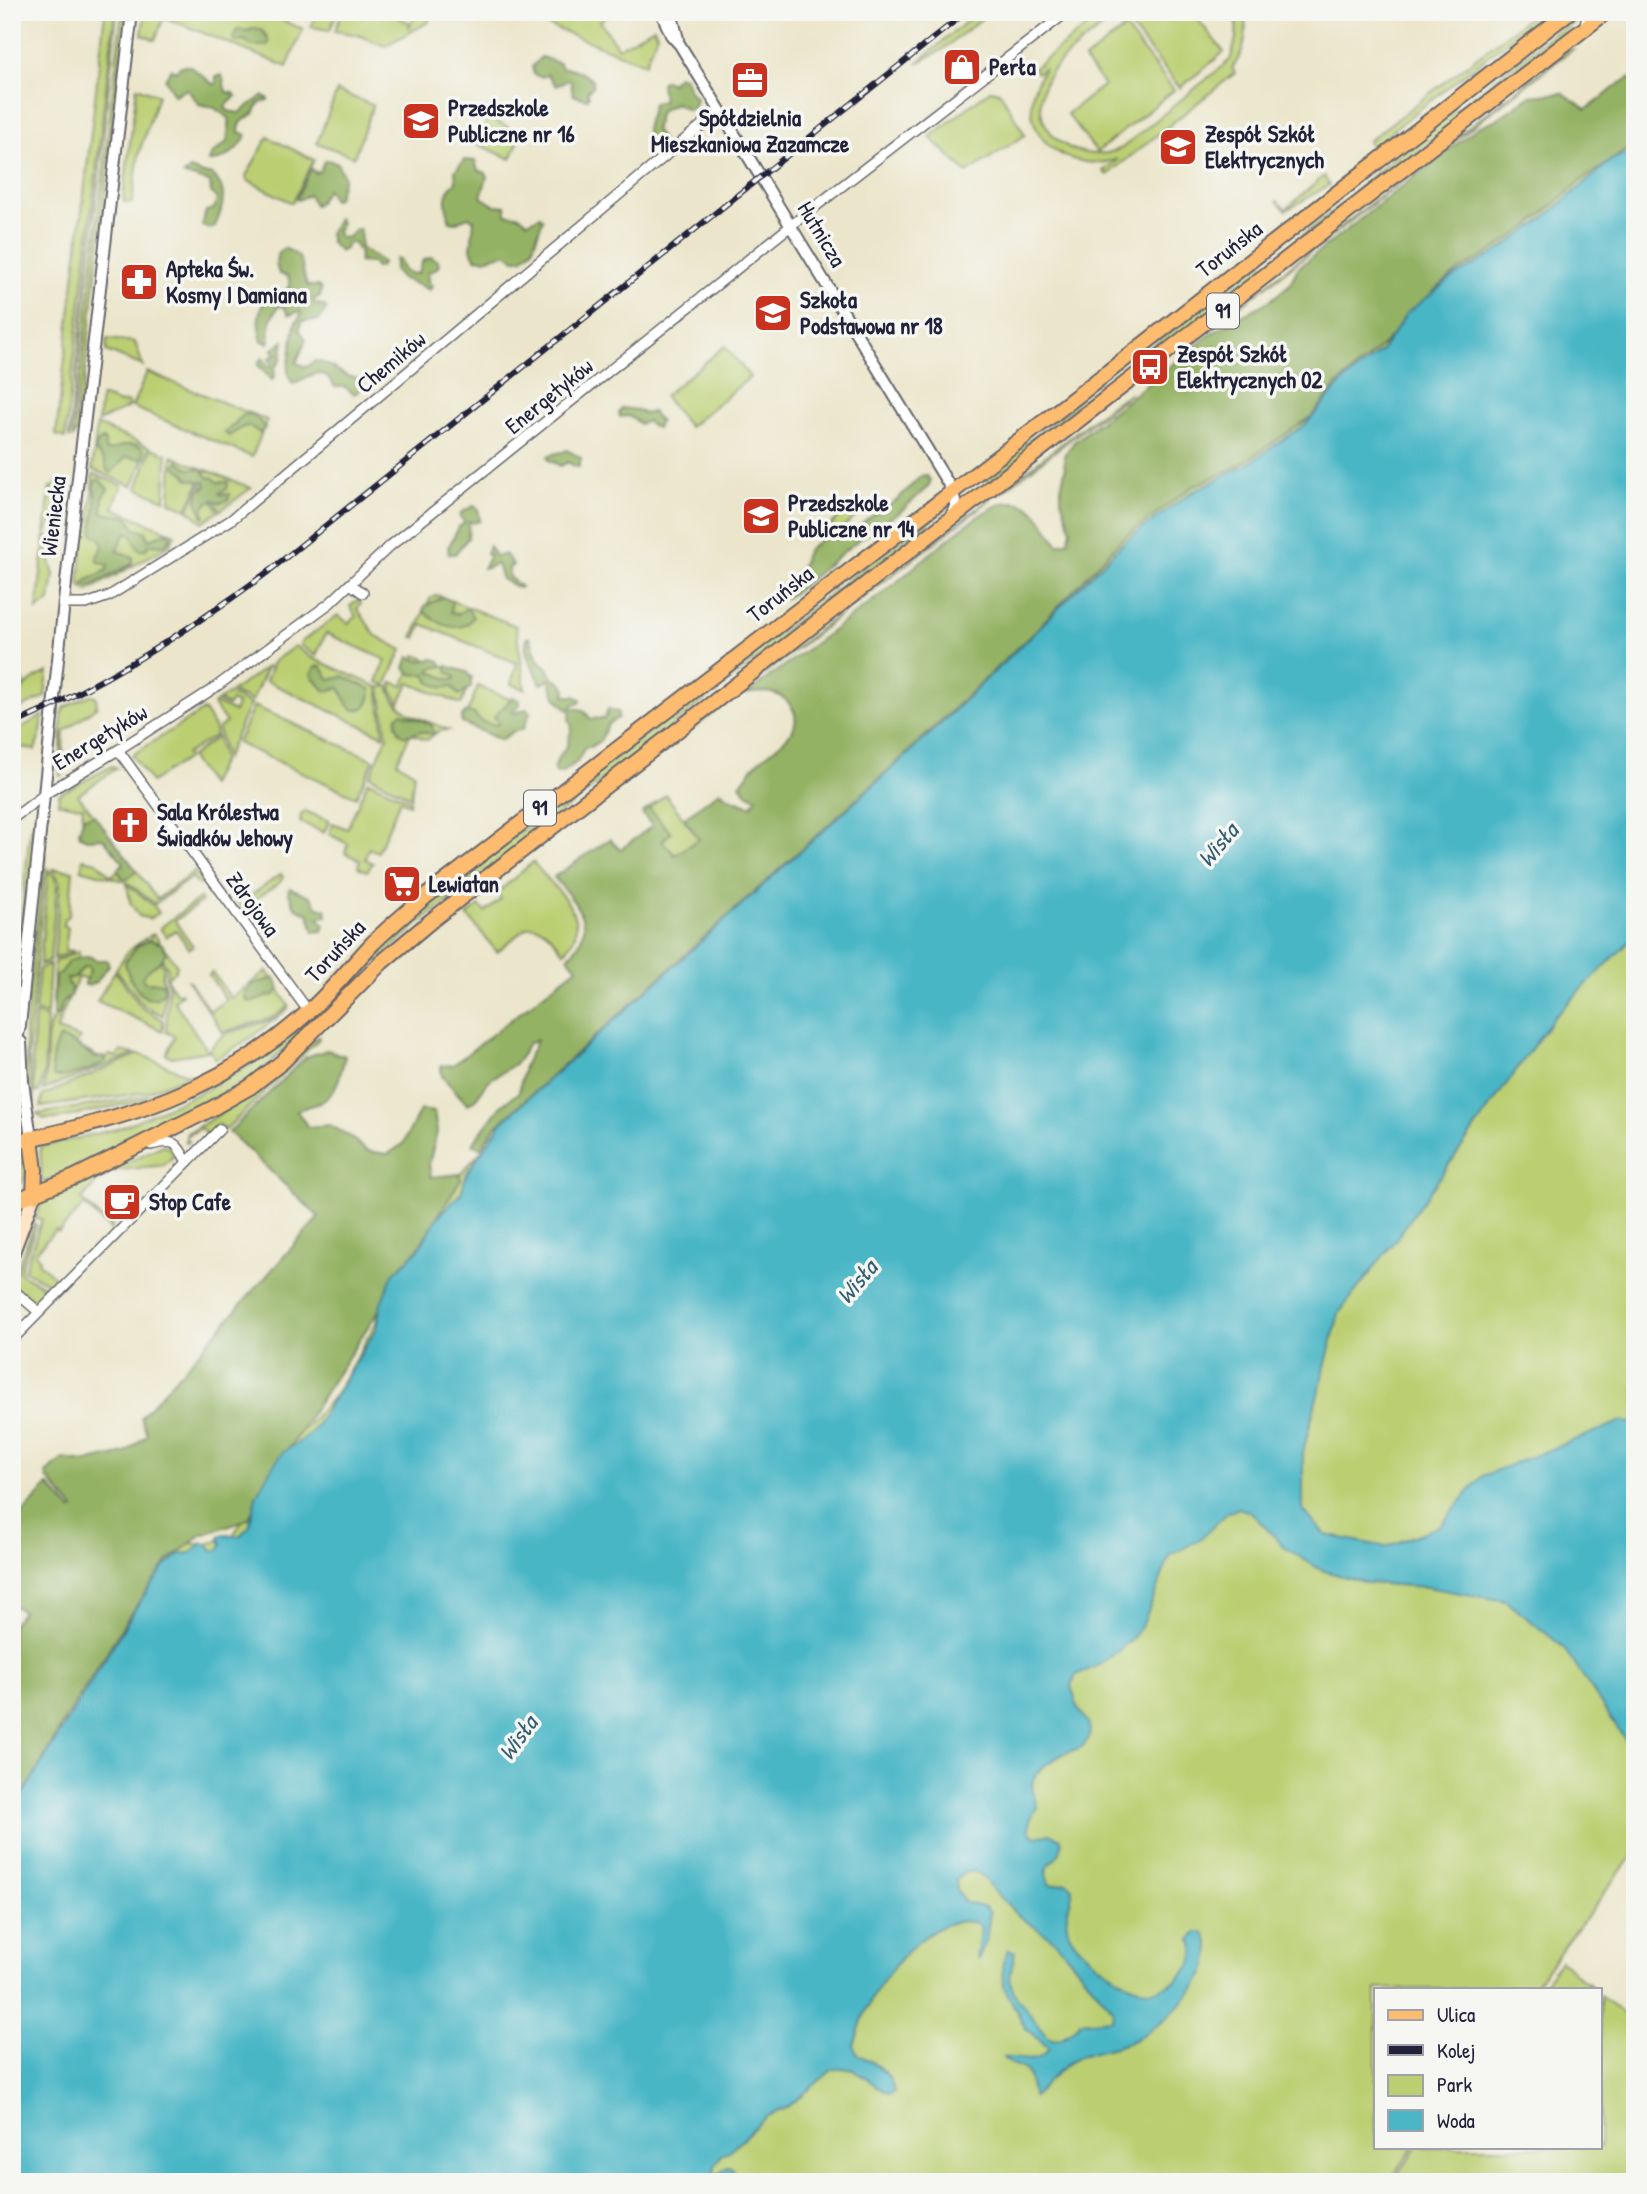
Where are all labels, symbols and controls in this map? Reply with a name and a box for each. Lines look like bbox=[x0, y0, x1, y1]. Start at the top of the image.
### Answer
shop icon: Perła bbox=[941, 46, 983, 88]
place label: Perła bbox=[989, 51, 1036, 82]
office icon: Spółdzielnia Mieszkaniowa Zazamcze bbox=[729, 59, 771, 101]
place label: Przedszkole Publiczne nr 16 bbox=[448, 92, 575, 149]
school or university icon: Przedszkole Publiczne nr 16 bbox=[400, 100, 442, 142]
place label: Spółdzielnia Mieszkaniowa Zazamcze bbox=[651, 102, 850, 159]
place label: Zespół Szkół Elektrycznych bbox=[1205, 118, 1324, 176]
school or university icon: Zespół Szkół Elektrycznych bbox=[1157, 126, 1199, 168]
street label: Hutnicza bbox=[791, 195, 854, 272]
street label: Toruńska bbox=[1189, 213, 1268, 284]
place label: Apteka Św. Kosmy I Damiana bbox=[166, 253, 307, 311]
pharmacy icon: Apteka Św. Kosmy I Damiana bbox=[118, 261, 160, 303]
place label: Szkoła Podstawowa nr 18 bbox=[800, 284, 943, 341]
school or university icon: Szkoła Podstawowa nr 18 bbox=[752, 292, 794, 334]
road number: 91 bbox=[1207, 294, 1239, 328]
street label: Chemików bbox=[349, 323, 432, 400]
place label: Zespół Szkół Elektrycznych 02 bbox=[1177, 338, 1323, 396]
bus stop icon: Zespół Szkół Elektrycznych 02 bbox=[1129, 346, 1171, 388]
street label: Energetyków bbox=[498, 351, 599, 441]
street label: Wieniecka bbox=[32, 474, 73, 558]
place label: Przedszkole Publiczne nr 14 bbox=[788, 487, 915, 544]
school or university icon: Przedszkole Publiczne nr 14 bbox=[740, 495, 782, 537]
street label: Toruńska bbox=[740, 558, 819, 629]
street label: Energetyków bbox=[47, 696, 153, 777]
road number: 91 bbox=[524, 790, 556, 826]
place label: Sala Królestwa Świadków Jehowy bbox=[157, 796, 293, 854]
church icon: Sala Królestwa Świadków Jehowy bbox=[109, 804, 151, 846]
water label: Wisła bbox=[1190, 814, 1247, 873]
supermarket icon: Lewiatan bbox=[381, 863, 423, 905]
street label: Zdrojowa bbox=[219, 865, 287, 942]
place label: Lewiatan bbox=[429, 868, 499, 899]
street label: Toruńska bbox=[297, 912, 372, 989]
cafe icon: Stop Cafe bbox=[101, 1181, 143, 1223]
place label: Stop Cafe bbox=[149, 1186, 232, 1218]
water label: Wisła bbox=[829, 1251, 886, 1310]
water label: Wisła bbox=[490, 1707, 546, 1766]
legend bbox=[1374, 1988, 1602, 2148]
text: Ulica bbox=[1437, 2000, 1475, 2029]
text: Kolej bbox=[1437, 2036, 1475, 2065]
text: Park bbox=[1437, 2070, 1472, 2099]
text: Woda bbox=[1437, 2106, 1475, 2135]

